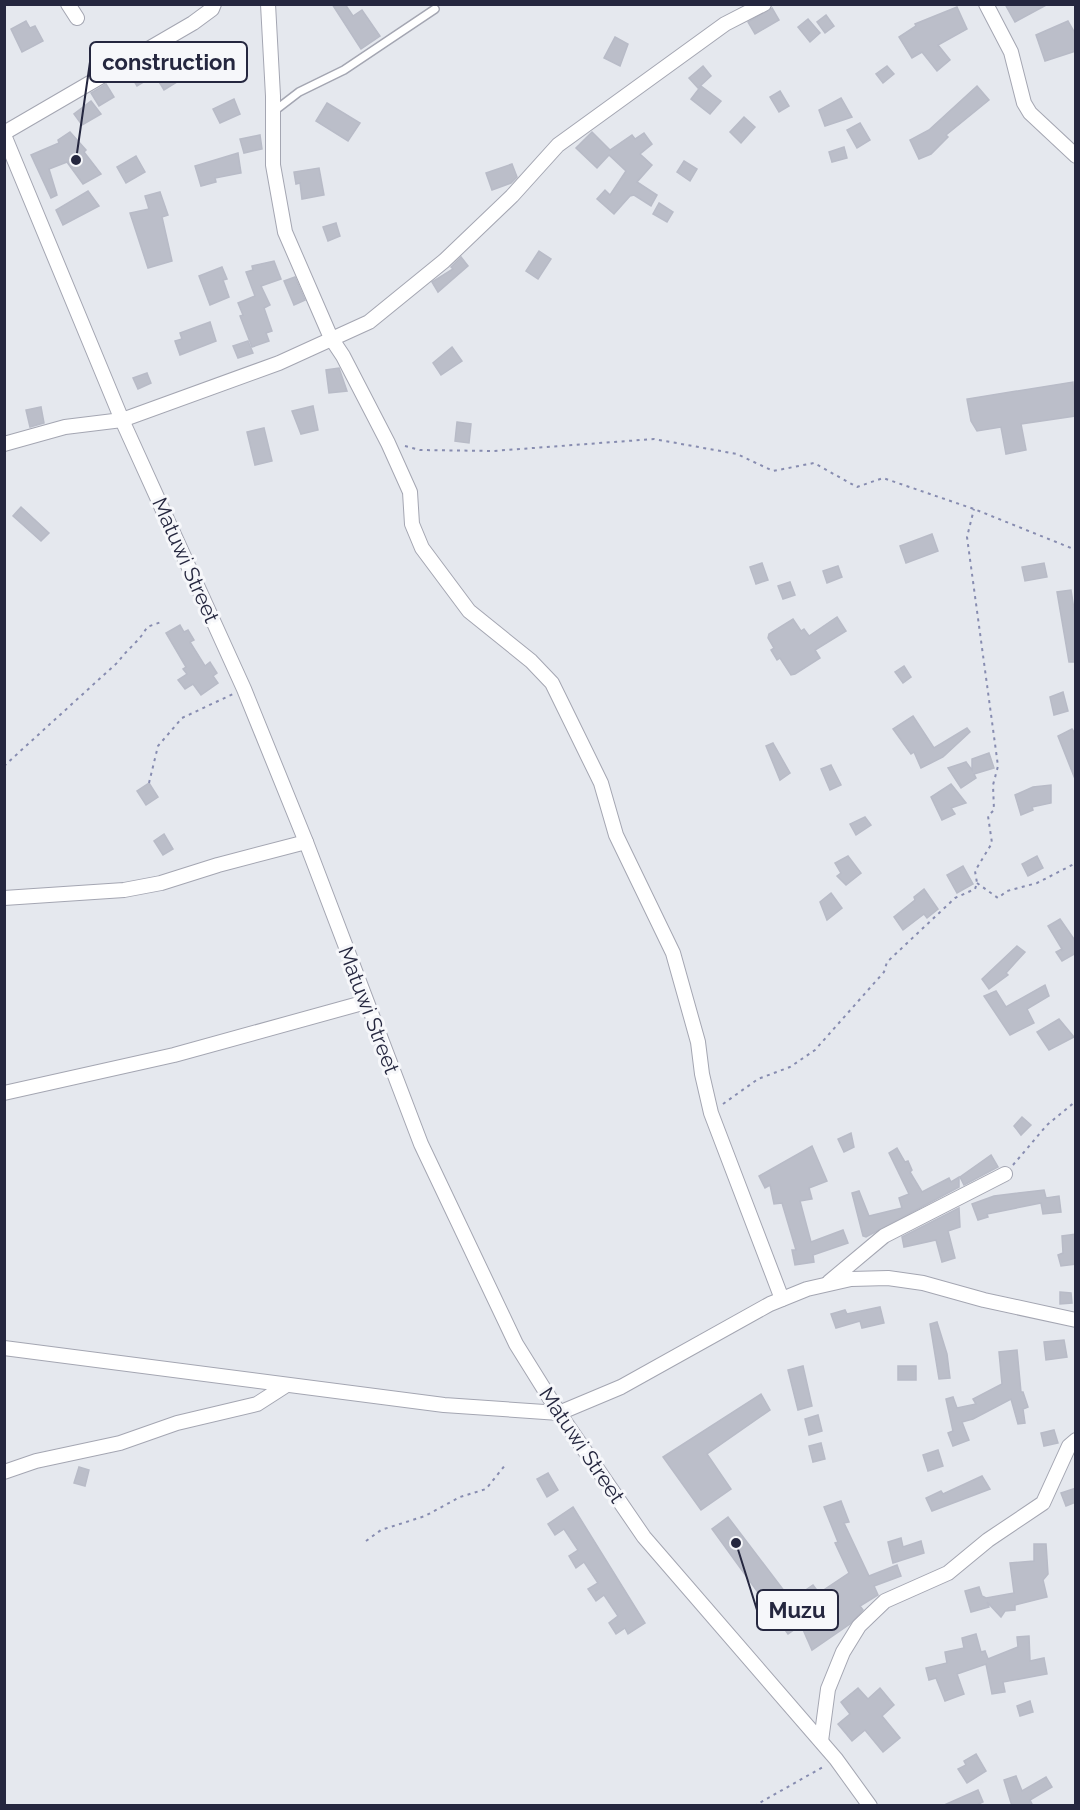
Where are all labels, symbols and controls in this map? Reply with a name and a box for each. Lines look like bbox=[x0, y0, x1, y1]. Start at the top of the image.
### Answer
callout: construction bbox=[90, 42, 247, 82]
text: construction bbox=[102, 49, 236, 75]
street label: Matuwi Street bbox=[147, 494, 225, 626]
street label: Matuwi Street bbox=[333, 943, 405, 1077]
street label: Matuwi Street bbox=[534, 1382, 630, 1508]
callout: Muzu bbox=[757, 1590, 838, 1630]
text: Muzu bbox=[768, 1597, 826, 1623]

